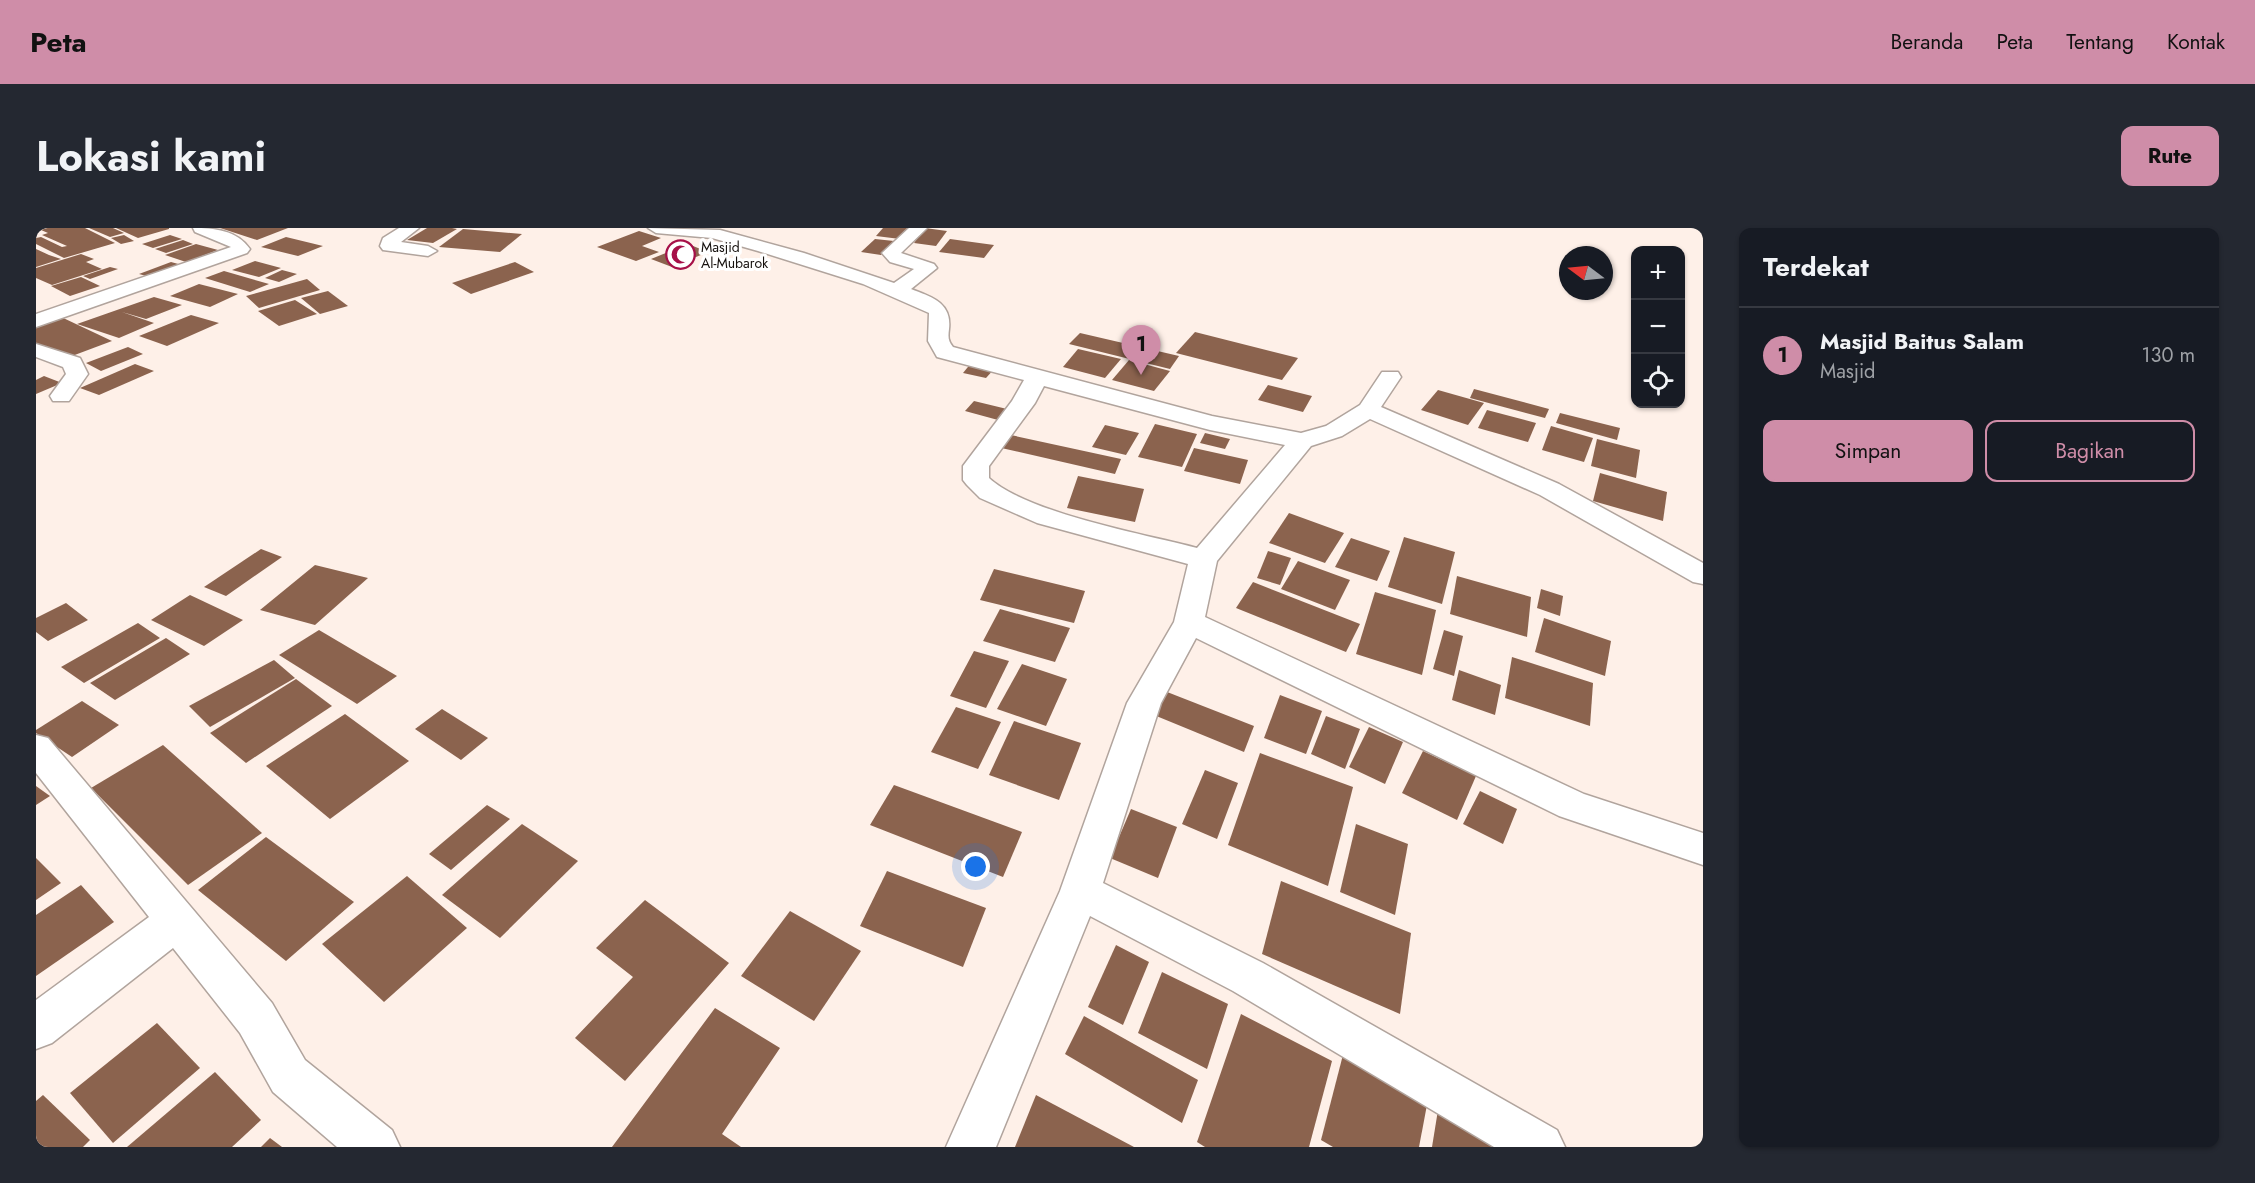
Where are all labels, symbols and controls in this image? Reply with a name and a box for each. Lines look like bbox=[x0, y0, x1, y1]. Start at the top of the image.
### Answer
text: Peta bbox=[30, 22, 87, 63]
text: Beranda bbox=[1890, 27, 1963, 57]
text: Peta bbox=[1996, 27, 2033, 57]
text: Tentang bbox=[2066, 27, 2134, 57]
text: Kontak bbox=[2167, 27, 2225, 57]
text: Lokasi kami bbox=[36, 126, 266, 187]
button: Rute bbox=[2121, 126, 2219, 186]
place label: Masjid Al-Mubarok bbox=[701, 237, 769, 273]
mosque icon: Masjid Al-Mubarok bbox=[664, 239, 696, 271]
north arrow bbox=[1559, 246, 1613, 300]
map controls bbox=[1631, 246, 1685, 408]
button: + bbox=[1631, 246, 1685, 300]
text: Terdekat bbox=[1763, 248, 1869, 286]
button: − bbox=[1631, 300, 1685, 354]
text: Masjid Baitus Salam bbox=[1820, 325, 2024, 357]
pin: 1 bbox=[1122, 326, 1160, 375]
text: 1 bbox=[1777, 341, 1788, 370]
text: 130 m bbox=[2141, 341, 2195, 370]
button: locate bbox=[1631, 354, 1685, 408]
text: Masjid bbox=[1820, 357, 1875, 386]
button: Simpan bbox=[1763, 420, 1973, 482]
button: Bagikan bbox=[1985, 420, 2195, 482]
your location bbox=[961, 852, 990, 881]

